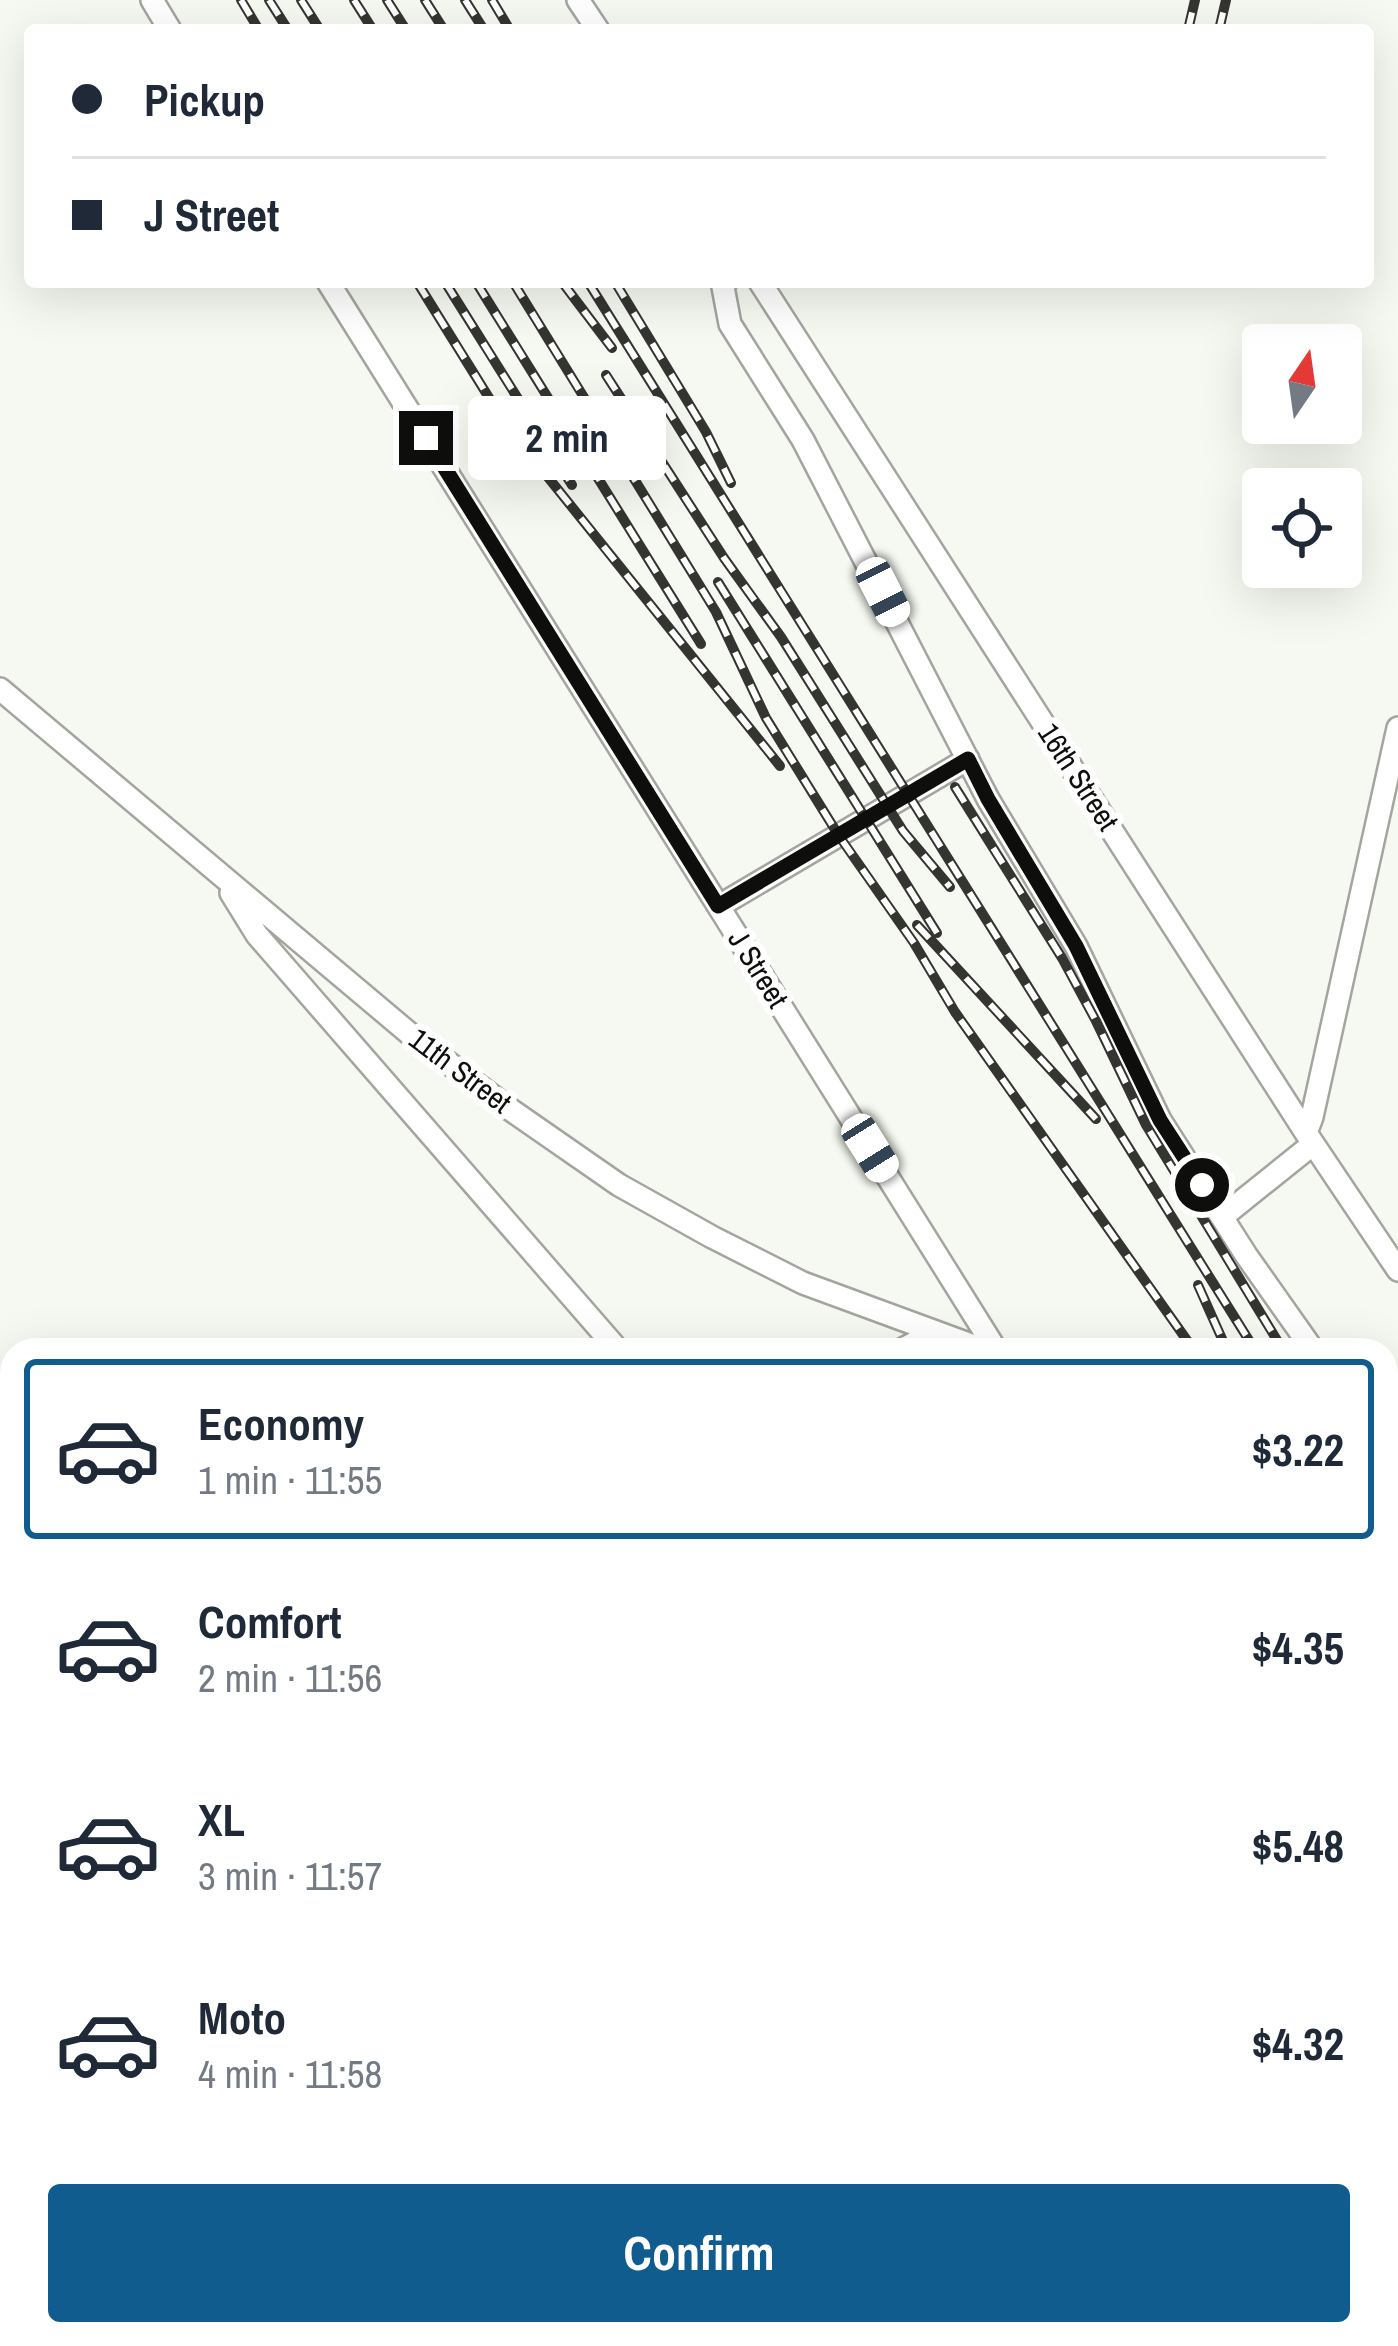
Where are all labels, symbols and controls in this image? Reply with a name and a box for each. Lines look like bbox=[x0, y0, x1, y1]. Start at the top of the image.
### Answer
text: Pickup bbox=[144, 69, 265, 130]
text: J Street bbox=[144, 184, 279, 245]
north arrow bbox=[1242, 324, 1362, 444]
map controls bbox=[1242, 324, 1362, 588]
callout: 2 min bbox=[468, 396, 666, 480]
route end bbox=[399, 411, 453, 465]
text: 2 min bbox=[525, 412, 609, 464]
button: locate bbox=[1242, 468, 1362, 588]
car bbox=[851, 552, 915, 632]
street label: 16th Street bbox=[1029, 715, 1128, 838]
street label: J Street bbox=[719, 922, 798, 1015]
street label: 11th Street bbox=[401, 1019, 520, 1122]
car bbox=[836, 1108, 904, 1188]
route start bbox=[1175, 1158, 1229, 1212]
text: Economy bbox=[198, 1393, 364, 1454]
icon: car bbox=[54, 1395, 162, 1503]
text: $3.22 bbox=[1252, 1419, 1344, 1480]
text: 1 min · 11:55 bbox=[198, 1454, 382, 1506]
text: Comfort bbox=[198, 1591, 341, 1652]
icon: car bbox=[54, 1593, 162, 1701]
text: $4.35 bbox=[1252, 1617, 1344, 1678]
text: 2 min · 11:56 bbox=[198, 1652, 382, 1704]
text: XL bbox=[198, 1789, 245, 1850]
icon: car bbox=[54, 1791, 162, 1899]
text: $5.48 bbox=[1252, 1815, 1344, 1876]
text: 3 min · 11:57 bbox=[198, 1850, 382, 1902]
text: Moto bbox=[198, 1987, 286, 2048]
icon: car bbox=[54, 1989, 162, 2097]
text: $4.32 bbox=[1252, 2013, 1344, 2074]
text: 4 min · 11:58 bbox=[198, 2048, 382, 2100]
button: Confirm bbox=[48, 2184, 1350, 2322]

